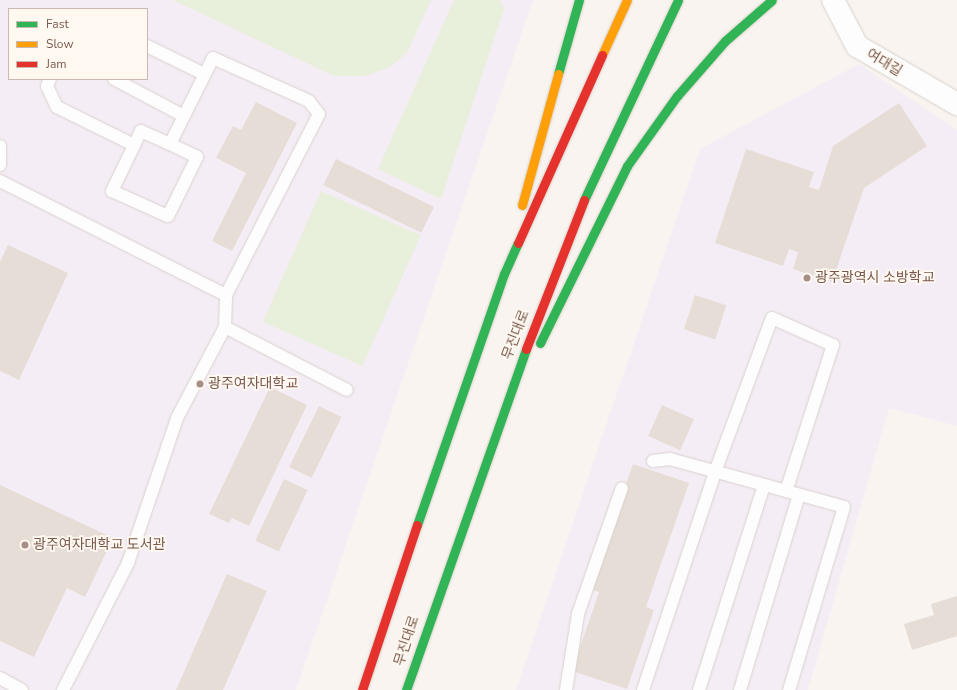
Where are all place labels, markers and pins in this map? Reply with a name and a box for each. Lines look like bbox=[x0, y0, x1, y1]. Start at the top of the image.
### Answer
place label: 광주광역시 소방학교 bbox=[815, 270, 935, 286]
marker: 광주광역시 소방학교 bbox=[802, 273, 812, 283]
place label: 광주여자대학교 bbox=[208, 376, 298, 392]
marker: 광주여자대학교 bbox=[195, 379, 205, 389]
place label: 광주여자대학교 도서관 bbox=[33, 537, 165, 553]
marker: 광주여자대학교 도서관 bbox=[20, 540, 30, 550]

